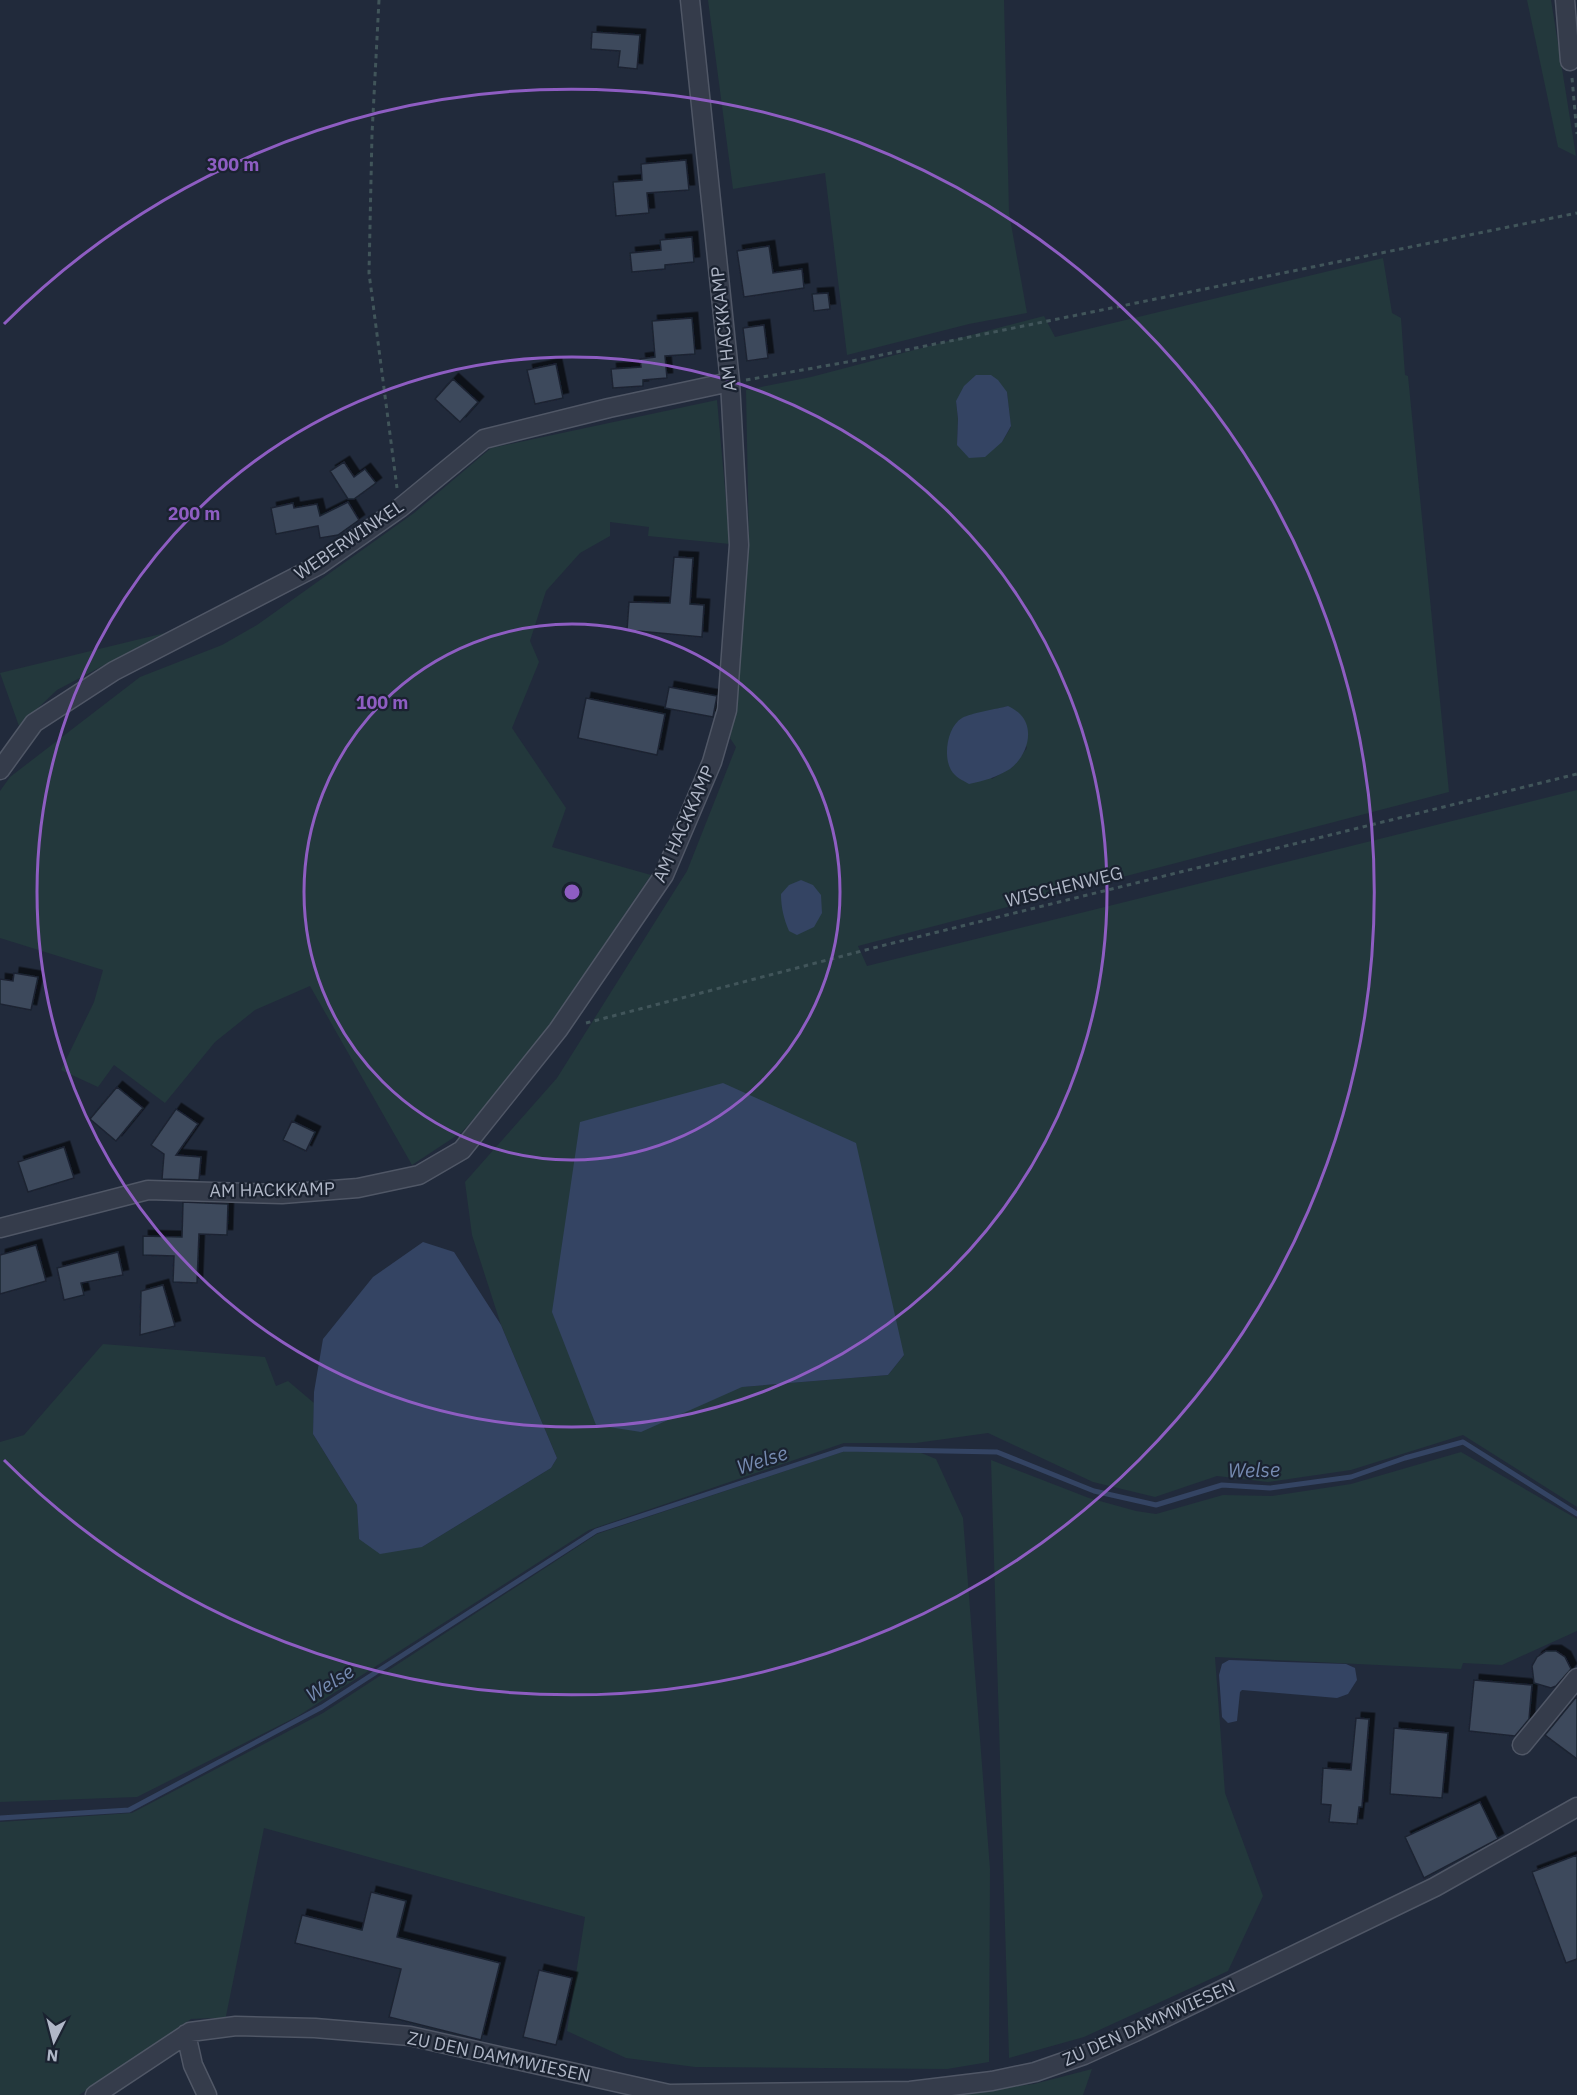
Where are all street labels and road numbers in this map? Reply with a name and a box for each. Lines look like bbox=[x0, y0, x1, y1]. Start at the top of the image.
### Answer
street label: AM HACKKAMP bbox=[705, 265, 741, 393]
street label: WEBERWINKEL bbox=[290, 495, 408, 585]
street label: AM HACKKAMP bbox=[648, 762, 720, 886]
street label: WISCHENWEG bbox=[1003, 861, 1125, 912]
street label: AM HACKKAMP bbox=[209, 1177, 335, 1202]
street label: ZU DEN DAMMWIESEN bbox=[1059, 1974, 1239, 2071]
street label: ZU DEN DAMMWIESEN bbox=[406, 2026, 593, 2087]

